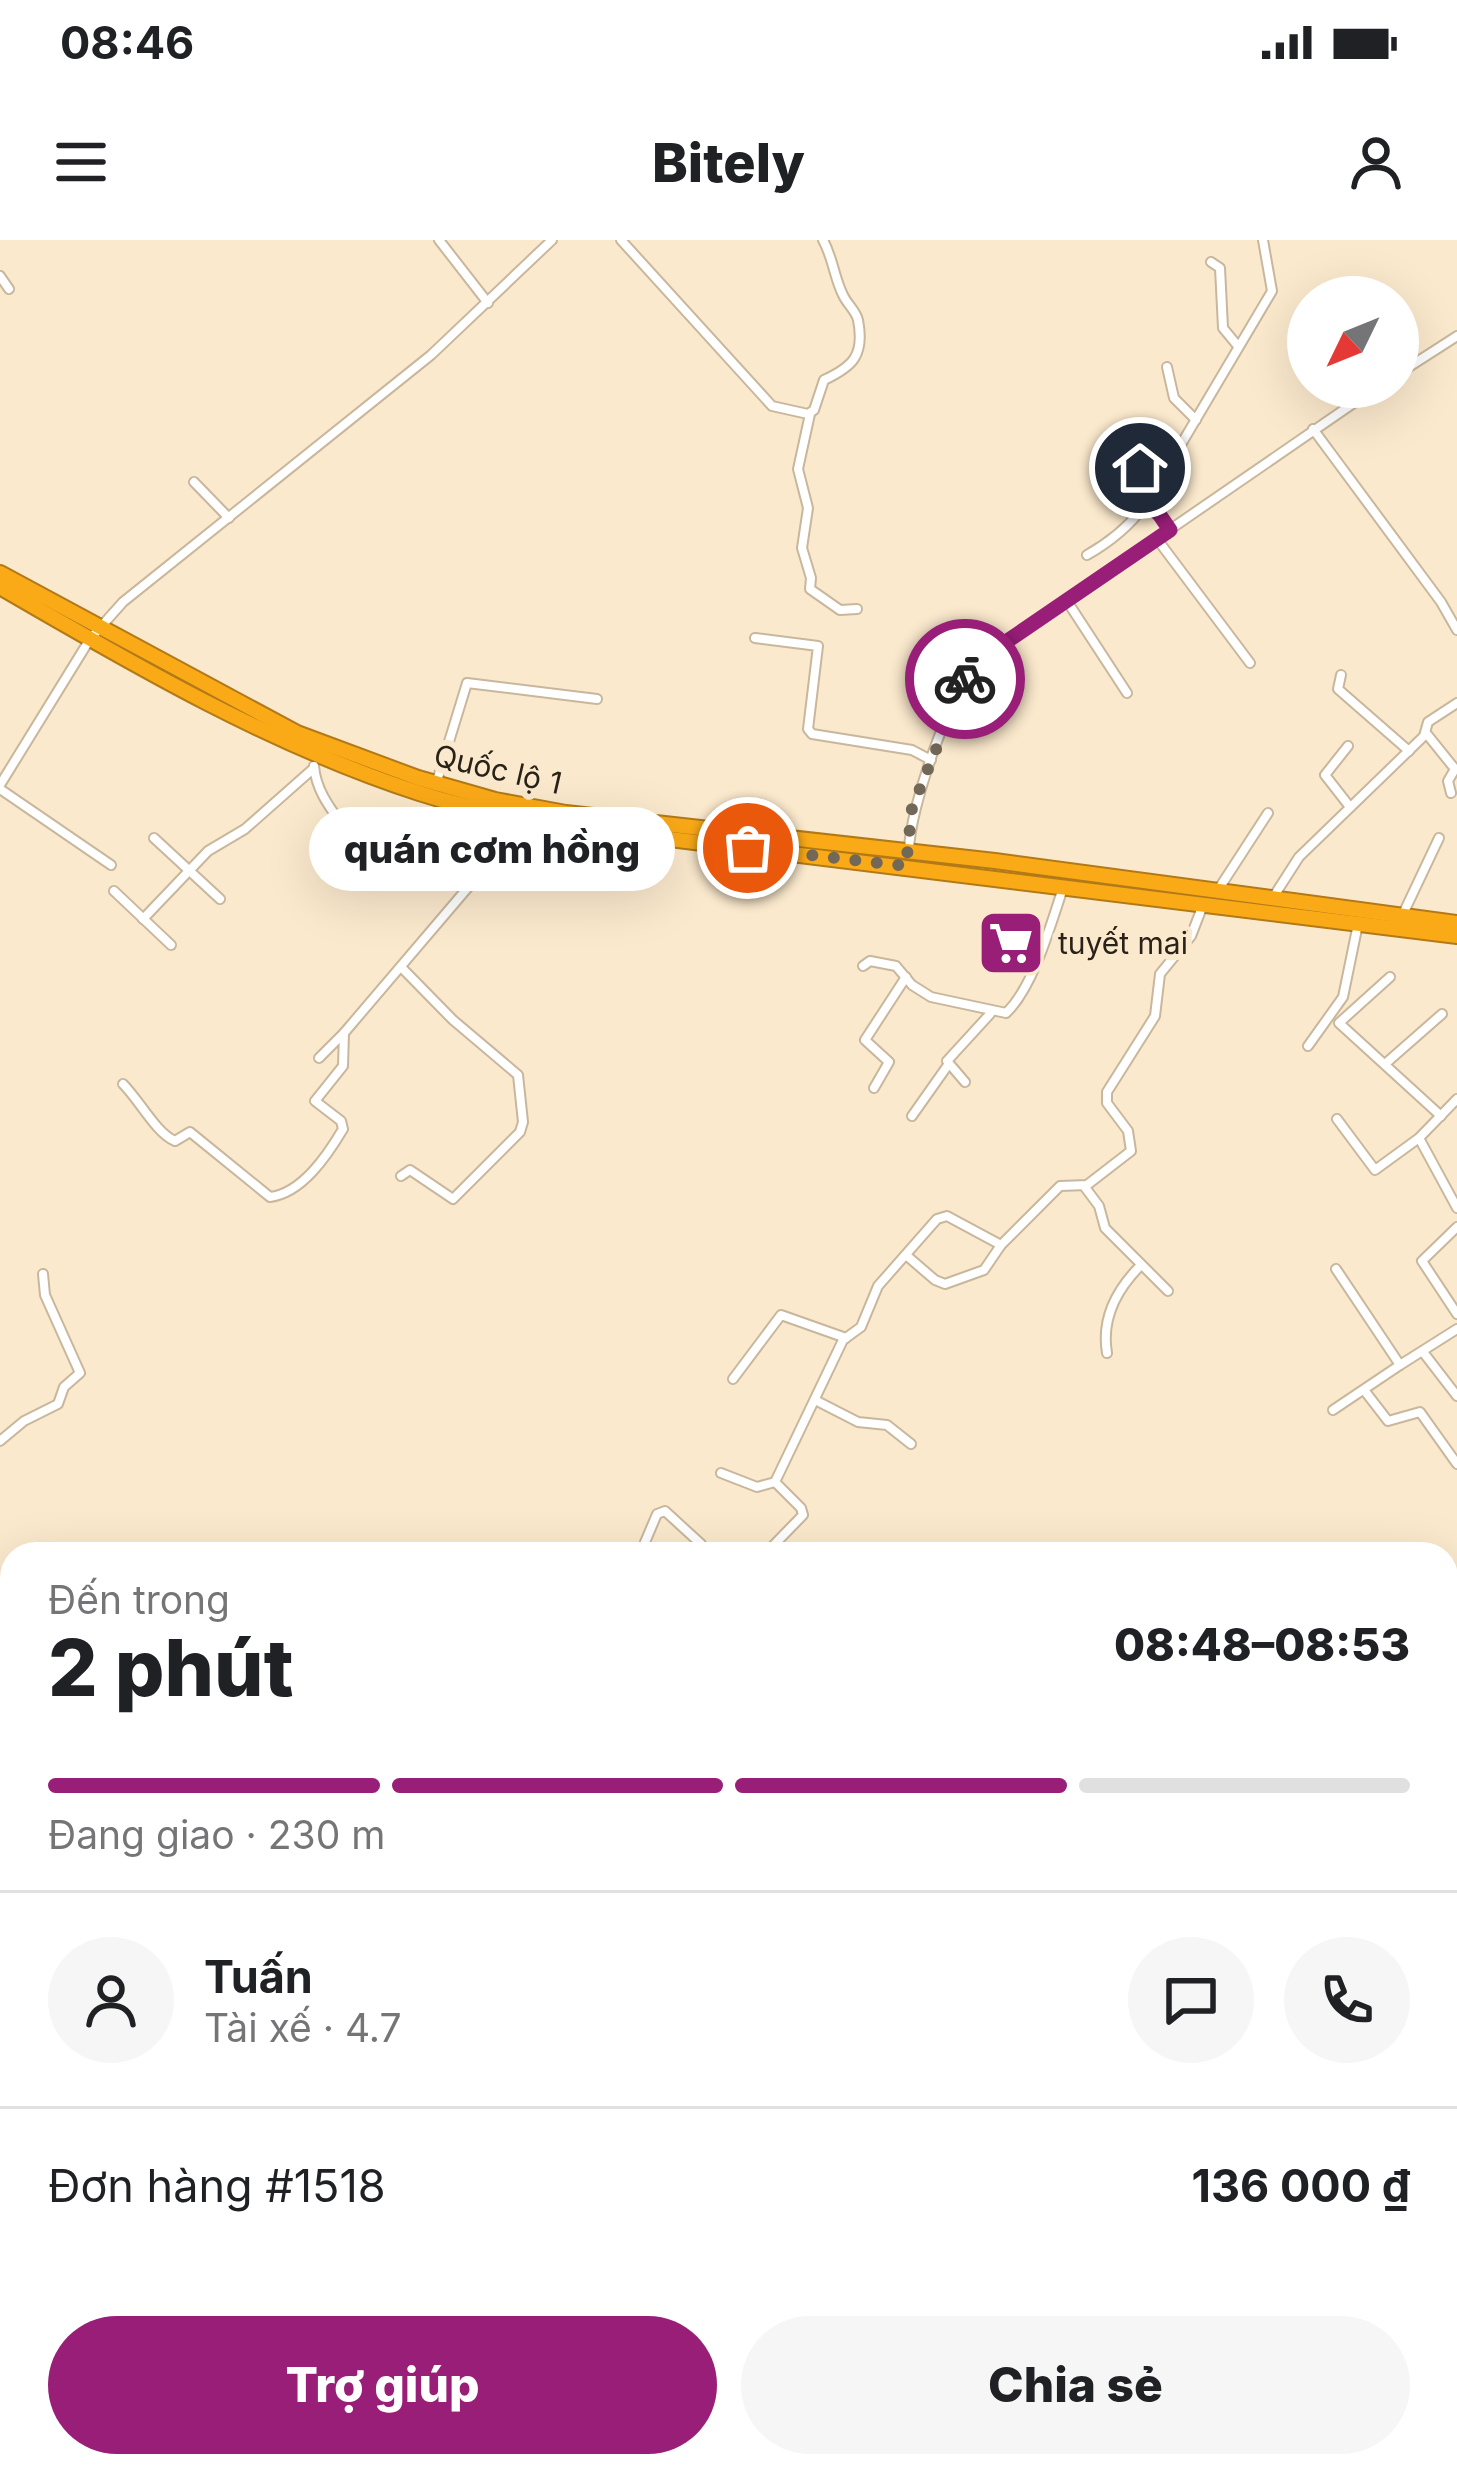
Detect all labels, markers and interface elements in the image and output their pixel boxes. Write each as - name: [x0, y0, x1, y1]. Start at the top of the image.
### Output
- text: 08:46: [60, 15, 194, 70]
- icon: menu: [48, 129, 114, 195]
- icon: person: [1343, 129, 1409, 195]
- text: Bitely: [652, 130, 805, 195]
- north arrow: [1287, 276, 1419, 408]
- map controls: [1287, 276, 1419, 408]
- pin: [1089, 417, 1191, 519]
- icon: home: [1107, 435, 1173, 501]
- courier: [905, 619, 1025, 739]
- icon: bike: [932, 646, 998, 712]
- street label: Quốc lộ 1: [431, 737, 565, 801]
- pin: [697, 797, 799, 899]
- callout: quán cơm hồng: [310, 806, 676, 890]
- icon: bag: [715, 815, 781, 881]
- text: quán cơm hồng: [344, 825, 640, 872]
- supermarket icon: tuyết mai: [976, 908, 1046, 978]
- place label: tuyết mai: [1058, 925, 1188, 961]
- text: Đến trong: [48, 1576, 230, 1623]
- text: 08:48–08:53: [1114, 1617, 1410, 1672]
- text: 2 phút: [48, 1620, 293, 1715]
- text: Đang giao · 230 m: [48, 1811, 385, 1858]
- button: person: [48, 1937, 174, 2063]
- button: chat: [1128, 1937, 1254, 2063]
- button: phone: [1284, 1937, 1410, 2063]
- text: Tuấn: [204, 1949, 313, 2004]
- text: Tài xế · 4.7: [204, 2004, 402, 2051]
- text: Đơn hàng #1518: [48, 2158, 386, 2213]
- text: 136 000 ₫: [1192, 2158, 1410, 2213]
- button: Trợ giúp: [48, 2316, 717, 2454]
- button: Chia sẻ: [741, 2316, 1410, 2454]

